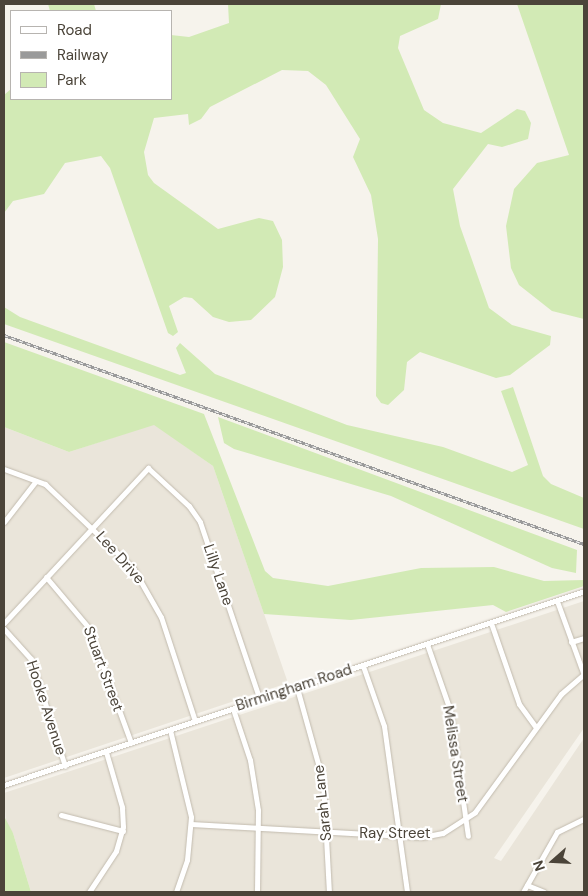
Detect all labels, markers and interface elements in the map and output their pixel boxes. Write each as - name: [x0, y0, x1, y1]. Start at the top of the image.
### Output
- legend: [10, 10, 172, 100]
- text: Road: [57, 20, 92, 40]
- text: Railway: [57, 45, 108, 65]
- text: Park: [57, 70, 87, 90]
- street label: Lee Drive: [92, 528, 148, 588]
- street label: Lilly Lane: [199, 542, 237, 608]
- street label: Stuart Street: [79, 624, 127, 714]
- street label: Hooke Avenue: [22, 658, 70, 758]
- street label: Birmingham Road: [234, 661, 354, 715]
- street label: Melissa Street: [438, 704, 472, 804]
- street label: Sarah Lane: [310, 764, 336, 842]
- street label: Ray Street: [359, 825, 431, 843]
- north arrow: [528, 836, 578, 886]
- text: N: [529, 858, 549, 874]

